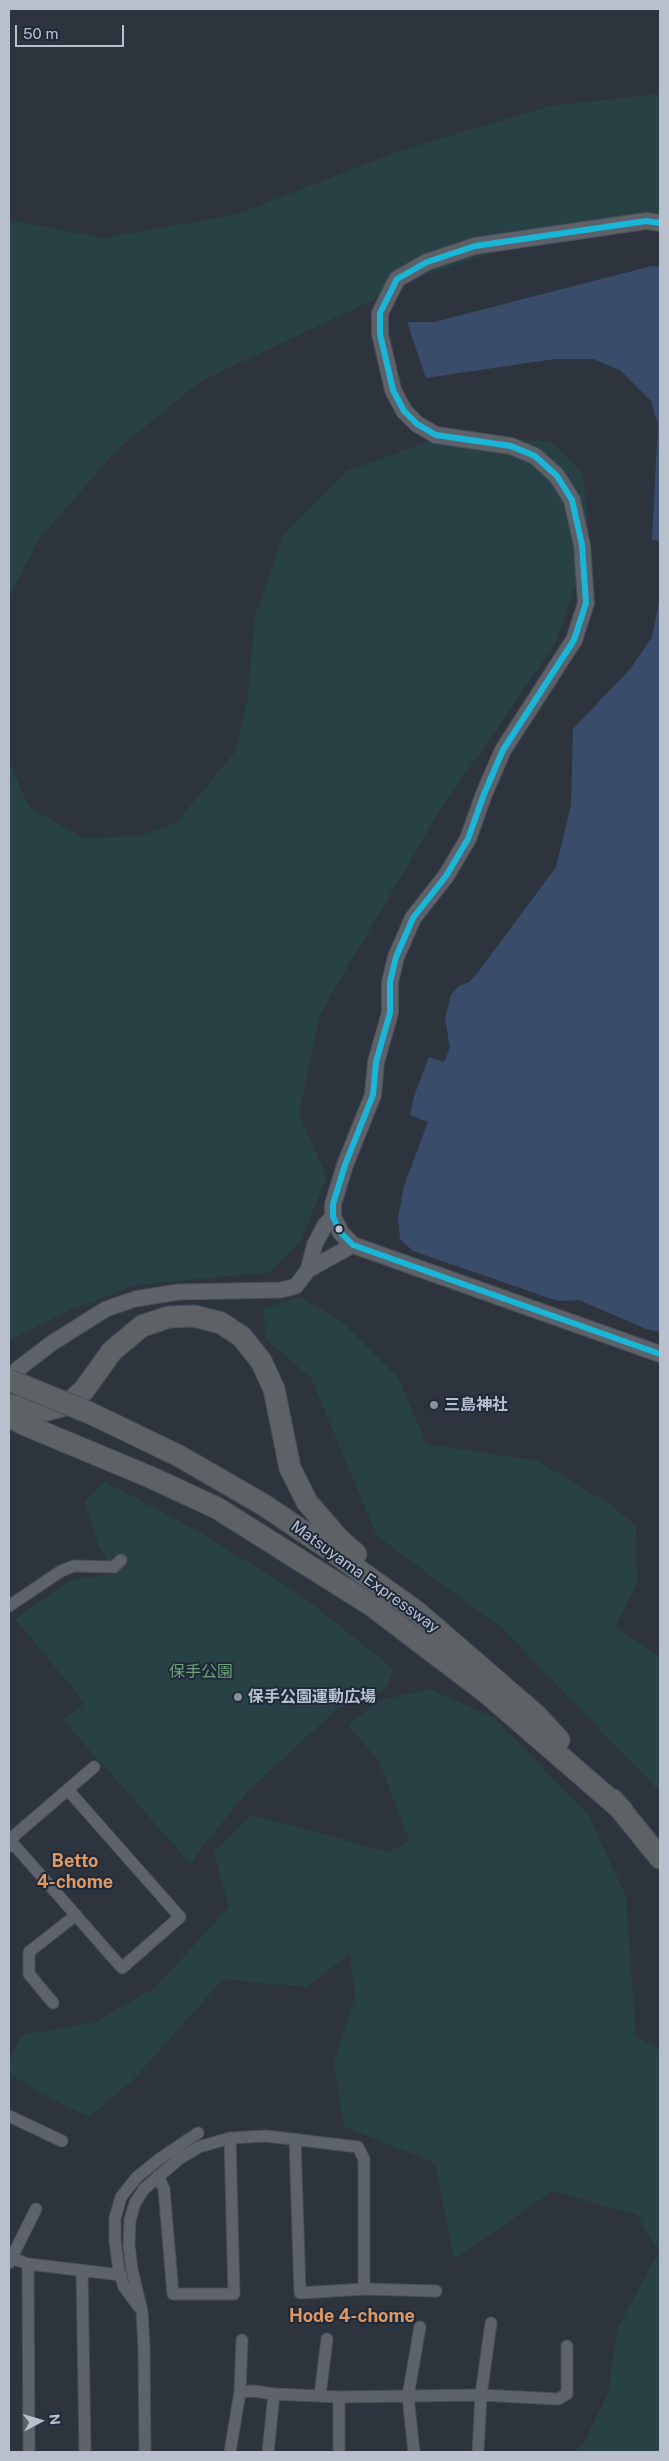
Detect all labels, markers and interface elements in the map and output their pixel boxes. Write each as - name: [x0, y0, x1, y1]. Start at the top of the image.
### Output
- scale bar: [18, 15, 126, 47]
- text: 50 m: [23, 25, 58, 42]
- unlabelled marker: [334, 1224, 344, 1234]
- place label: 三島神社: [444, 1395, 508, 1415]
- marker: 三島神社: [428, 1399, 440, 1411]
- street label: Matsuyama Expressway: [287, 1517, 443, 1637]
- park label: 保手公園: [169, 1662, 233, 1682]
- place label: 保手公園運動広場: [248, 1687, 376, 1707]
- marker: 保手公園運動広場: [232, 1691, 244, 1703]
- district label: Betto 4-chome: [37, 1850, 113, 1892]
- district label: Hode 4-chome: [289, 2305, 415, 2327]
- north arrow: [15, 2396, 65, 2446]
- text: N: [46, 2413, 63, 2426]

